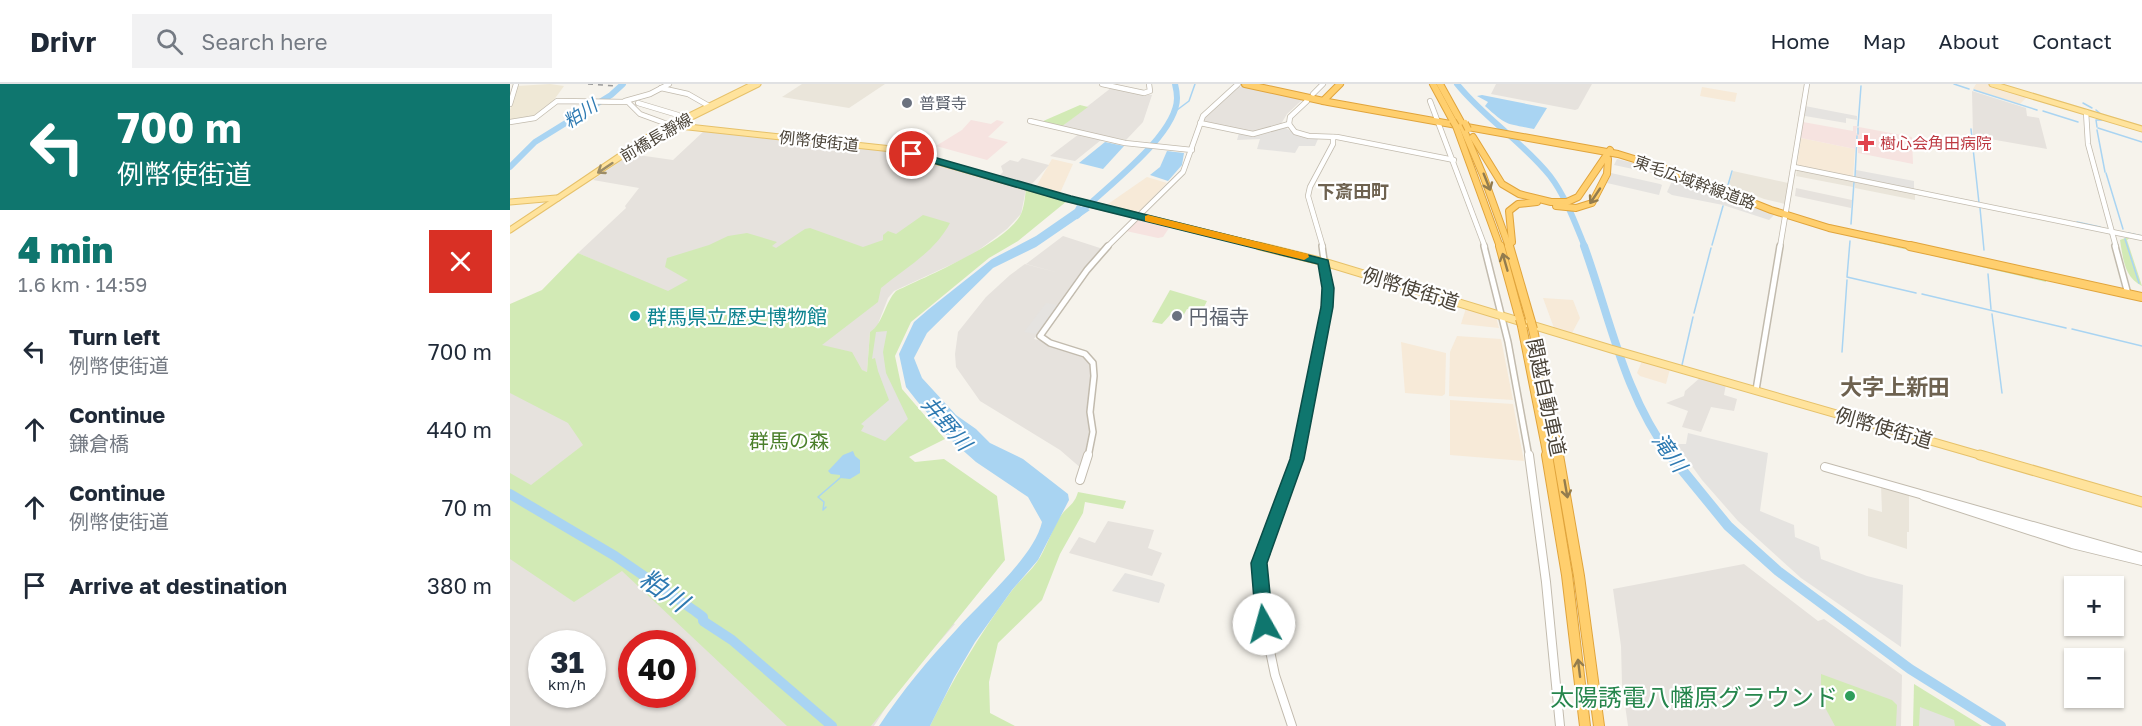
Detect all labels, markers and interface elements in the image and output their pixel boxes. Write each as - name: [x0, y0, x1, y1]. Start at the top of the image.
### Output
- search box: [132, 14, 552, 68]
- text: Drivr: [30, 25, 96, 58]
- icon: search: [153, 25, 186, 58]
- text: Search here: [201, 28, 327, 55]
- text: Home: [1770, 28, 1830, 54]
- text: Map: [1863, 28, 1906, 54]
- text: About: [1939, 28, 1999, 54]
- text: Contact: [2032, 28, 2112, 54]
- water label: 粕川: [559, 93, 603, 132]
- place label: 普賢寺: [919, 93, 967, 113]
- marker: 普賢寺: [900, 96, 914, 110]
- text: 700 m: [117, 102, 242, 152]
- icon: left: [18, 108, 96, 186]
- street label: 前橋長瀞線: [616, 108, 696, 166]
- street label: 例幣使街道: [778, 127, 860, 155]
- pin: [886, 128, 937, 179]
- place label: 樹心会角田病院: [1880, 133, 1992, 153]
- marker: 樹心会角田病院: [1857, 134, 1875, 152]
- icon: arrive: [895, 137, 928, 170]
- street label: 東毛広域幹線道路: [1631, 151, 1759, 213]
- text: 例幣使街道: [117, 158, 252, 190]
- one-way arrow: [597, 162, 614, 174]
- one-way arrow: [1482, 172, 1493, 190]
- district label: 下斎田町: [1317, 180, 1389, 202]
- one-way arrow: [1589, 187, 1602, 204]
- text: 4 min: [18, 228, 113, 271]
- button: close: [429, 230, 492, 293]
- one-way arrow: [1499, 253, 1510, 272]
- street label: 例幣使街道: [1360, 262, 1462, 314]
- text: 1.6 km · 14:59: [18, 272, 147, 296]
- place label: 群馬県立歴史博物館: [647, 304, 827, 328]
- place label: 円福寺: [1189, 304, 1249, 328]
- marker: 群馬県立歴史博物館: [628, 309, 642, 323]
- marker: 円福寺: [1170, 309, 1184, 323]
- text: Turn left: [69, 323, 160, 350]
- icon: left: [18, 335, 51, 368]
- street label: 関越自動車道: [1523, 336, 1571, 458]
- text: 700 m: [428, 338, 492, 365]
- text: 例幣使街道: [69, 353, 169, 377]
- district label: 大字上新田: [1840, 373, 1950, 400]
- water label: 井野川: [917, 391, 979, 457]
- text: Continue: [69, 401, 165, 428]
- street label: 例幣使街道: [1833, 402, 1935, 452]
- icon: ahead: [18, 413, 51, 446]
- text: 440 m: [427, 416, 492, 443]
- water label: 滝川: [1647, 427, 1694, 478]
- park label: 群馬の森: [749, 428, 829, 452]
- text: 鎌倉橋: [69, 431, 129, 455]
- text: Continue: [69, 479, 165, 506]
- one-way arrow: [1561, 479, 1572, 498]
- icon: ahead: [18, 491, 51, 524]
- text: 70 m: [442, 494, 492, 521]
- text: 例幣使街道: [69, 509, 169, 533]
- water label: 粕川: [634, 562, 697, 619]
- icon: arrive: [18, 569, 51, 602]
- text: Arrive at destination: [69, 572, 287, 599]
- text: 380 m: [427, 572, 492, 599]
- map controls: [2064, 576, 2124, 708]
- button: +: [2064, 576, 2124, 636]
- position arrow: [1232, 592, 1296, 656]
- speed limit sign: 40: [618, 630, 696, 708]
- text: 31: [550, 644, 584, 680]
- button: −: [2064, 648, 2124, 708]
- one-way arrow: [1573, 658, 1584, 678]
- text: km/h: [548, 675, 586, 693]
- place label: 太陽誘電八幡原グラウンド: [1550, 682, 1838, 711]
- marker: 太陽誘電八幡原グラウンド: [1843, 689, 1857, 703]

